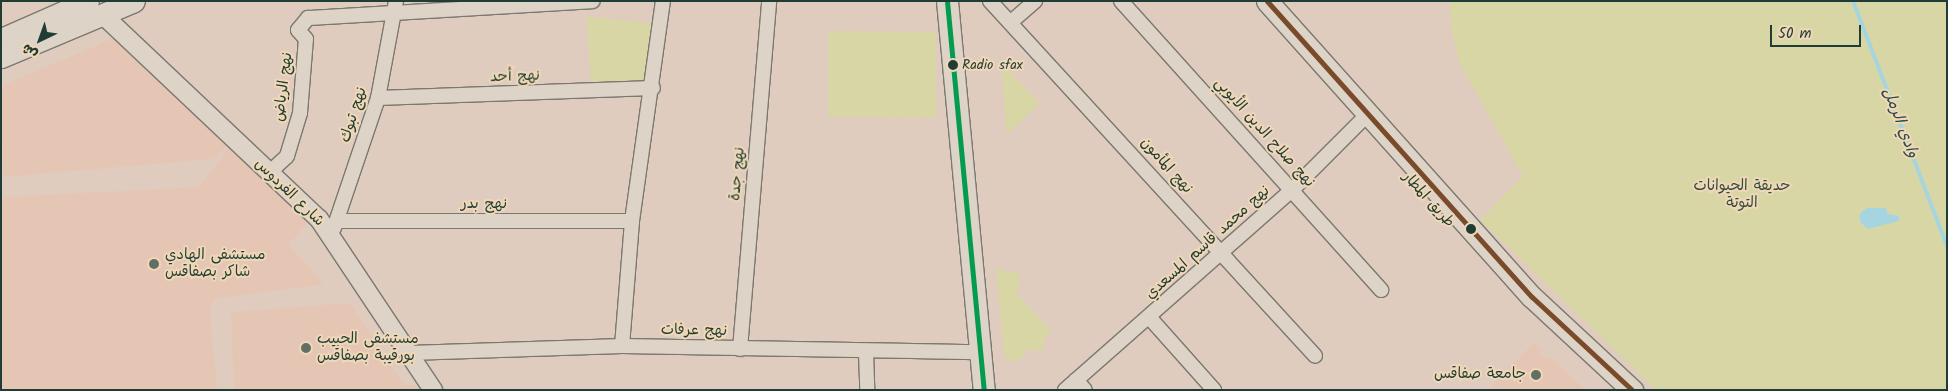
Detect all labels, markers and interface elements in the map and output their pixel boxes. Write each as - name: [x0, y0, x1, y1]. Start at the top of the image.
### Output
- north arrow: [15, 15, 65, 65]
- scale bar: [1773, 15, 1864, 47]
- text: 50 m: [1778, 22, 1812, 46]
- text: ش: [17, 38, 43, 64]
- street label: نهج الرياض: [271, 51, 297, 123]
- place label: Radio sfax: [962, 57, 1023, 73]
- marker: Radio sfax: [948, 60, 958, 70]
- street label: نهج أحد: [490, 67, 540, 87]
- street label: نهج صلاح الدين الأيوبي: [1210, 75, 1318, 191]
- street label: نهج تبوك: [337, 85, 371, 145]
- water label: وادي الرمل: [1878, 85, 1922, 161]
- street label: نهج المأمون: [1136, 134, 1196, 198]
- street label: نهج جدة: [727, 146, 749, 202]
- street label: شارع الفردوس: [250, 155, 328, 231]
- street label: طريق المطار: [1398, 168, 1458, 232]
- park label: حديقة الحيوانات التوتة: [1693, 177, 1791, 212]
- street label: نهج محمد قاسم المسعدي: [1142, 182, 1274, 304]
- street label: نهج بدر: [461, 196, 507, 214]
- unlabelled marker: [1466, 224, 1476, 234]
- place label: مستشفى الهادي شاكر بصفاقس: [165, 246, 266, 281]
- marker: مستشفى الهادي شاكر بصفاقس: [147, 257, 161, 271]
- street label: نهج عرفات: [661, 321, 727, 341]
- place label: مستشفى الحبيب بورقيبة بصفاقس: [317, 330, 419, 365]
- marker: مستشفى الحبيب بورقيبة بصفاقس: [299, 341, 313, 355]
- place label: جامعة صفاقس: [1434, 366, 1526, 384]
- marker: جامعة صفاقس: [1530, 369, 1542, 381]

